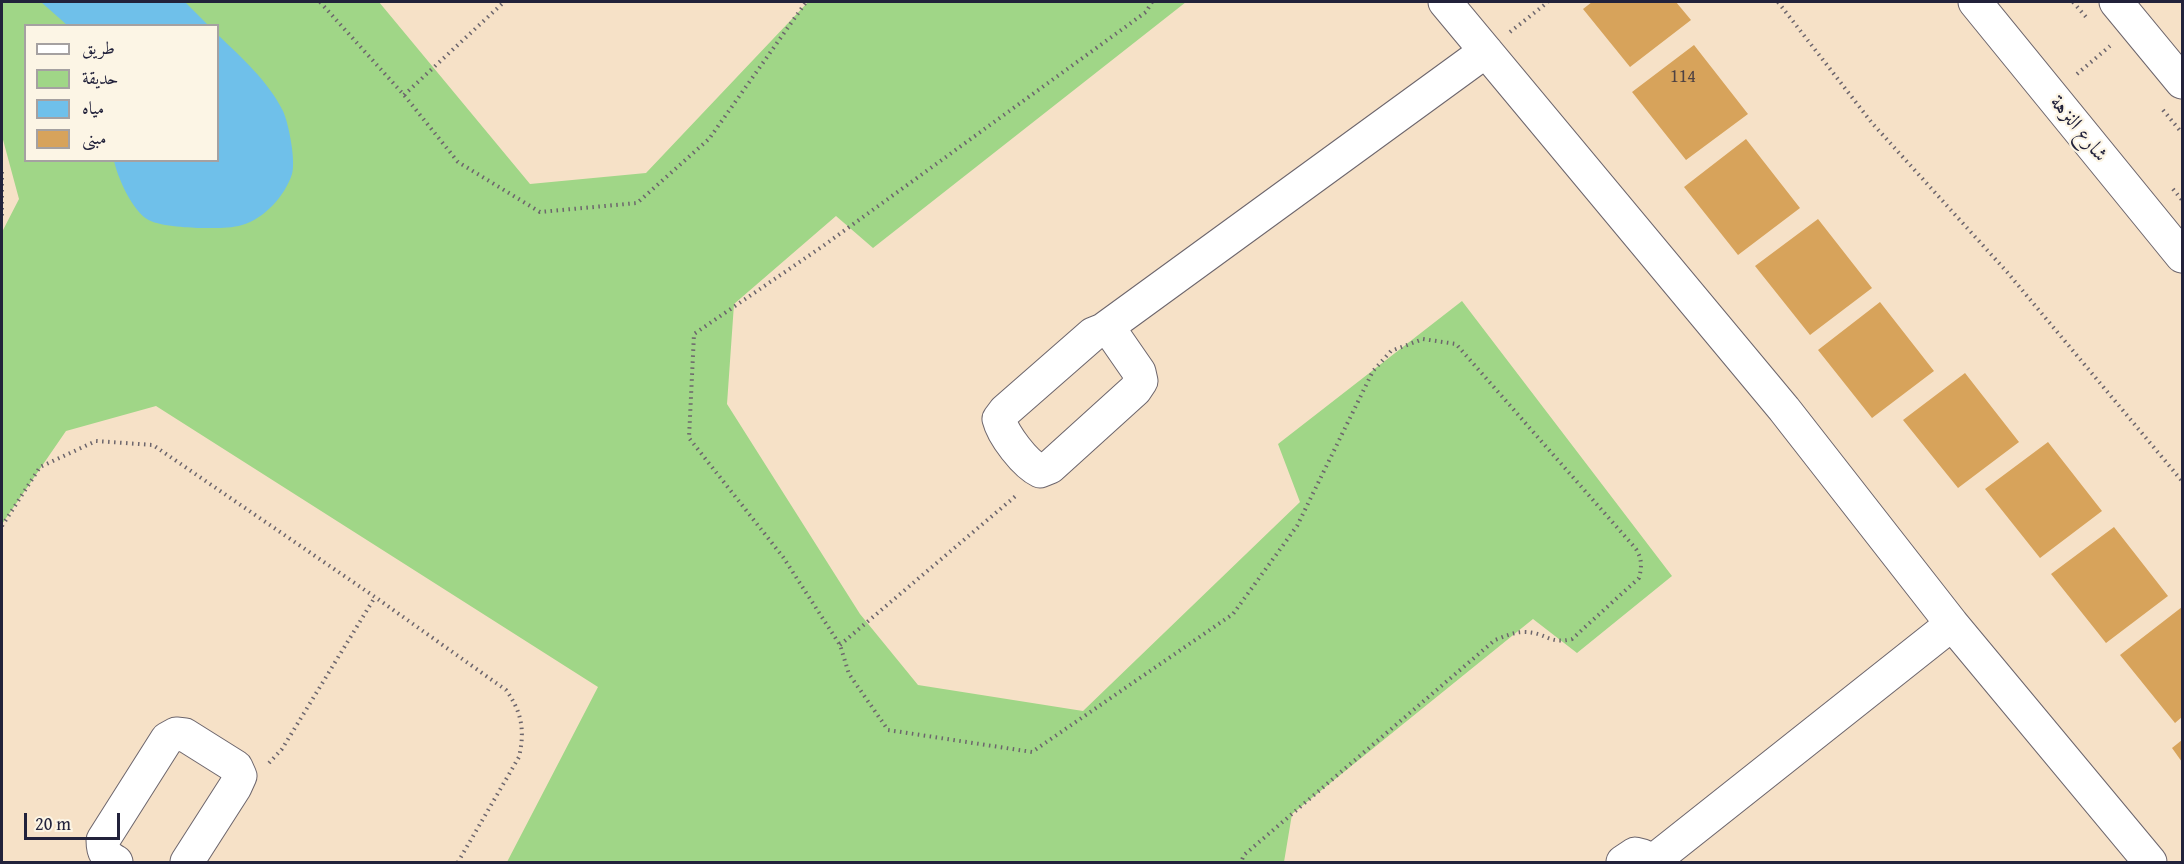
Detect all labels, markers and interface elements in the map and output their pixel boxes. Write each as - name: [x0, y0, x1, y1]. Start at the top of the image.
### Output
- legend: [24, 24, 219, 162]
- text: طريق: [82, 34, 115, 61]
- text: حديقة: [82, 64, 118, 91]
- house number: 114: [1670, 66, 1696, 88]
- street label: شارع النزهة: [2044, 91, 2112, 167]
- text: مياه: [82, 94, 104, 121]
- text: مبنى: [82, 124, 107, 151]
- scale bar: [27, 801, 123, 839]
- text: 20 m: [35, 810, 71, 837]

